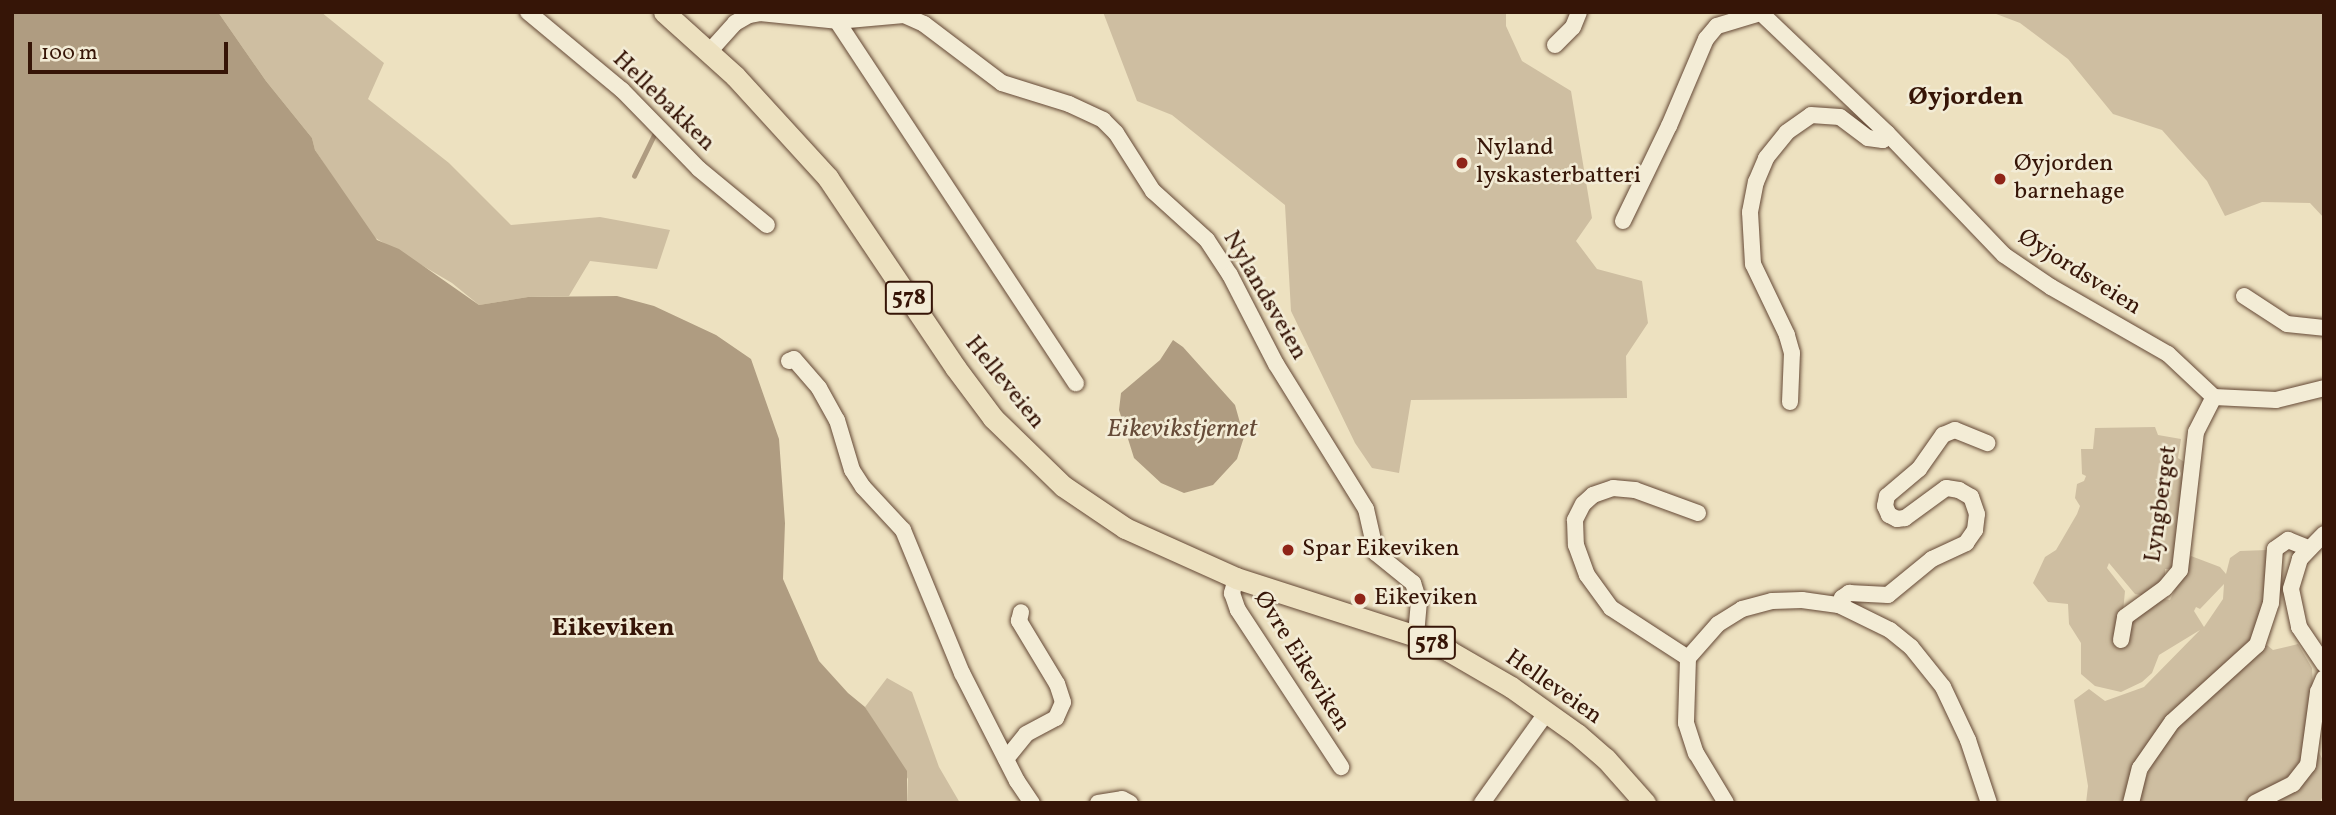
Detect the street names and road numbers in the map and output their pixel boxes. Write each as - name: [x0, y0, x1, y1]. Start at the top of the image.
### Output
- street label: Hellebakken: [606, 46, 720, 158]
- street label: Øyjordsveien: [2012, 224, 2146, 322]
- street label: Nylandsveien: [1215, 226, 1313, 366]
- road number: 578: [884, 278, 934, 318]
- street label: Helleveien: [958, 331, 1050, 435]
- street label: Lyngberget: [2140, 444, 2184, 564]
- street label: Øvre Eikeviken: [1246, 586, 1356, 738]
- road number: 578: [1408, 624, 1456, 663]
- street label: Helleveien: [1499, 644, 1607, 732]

